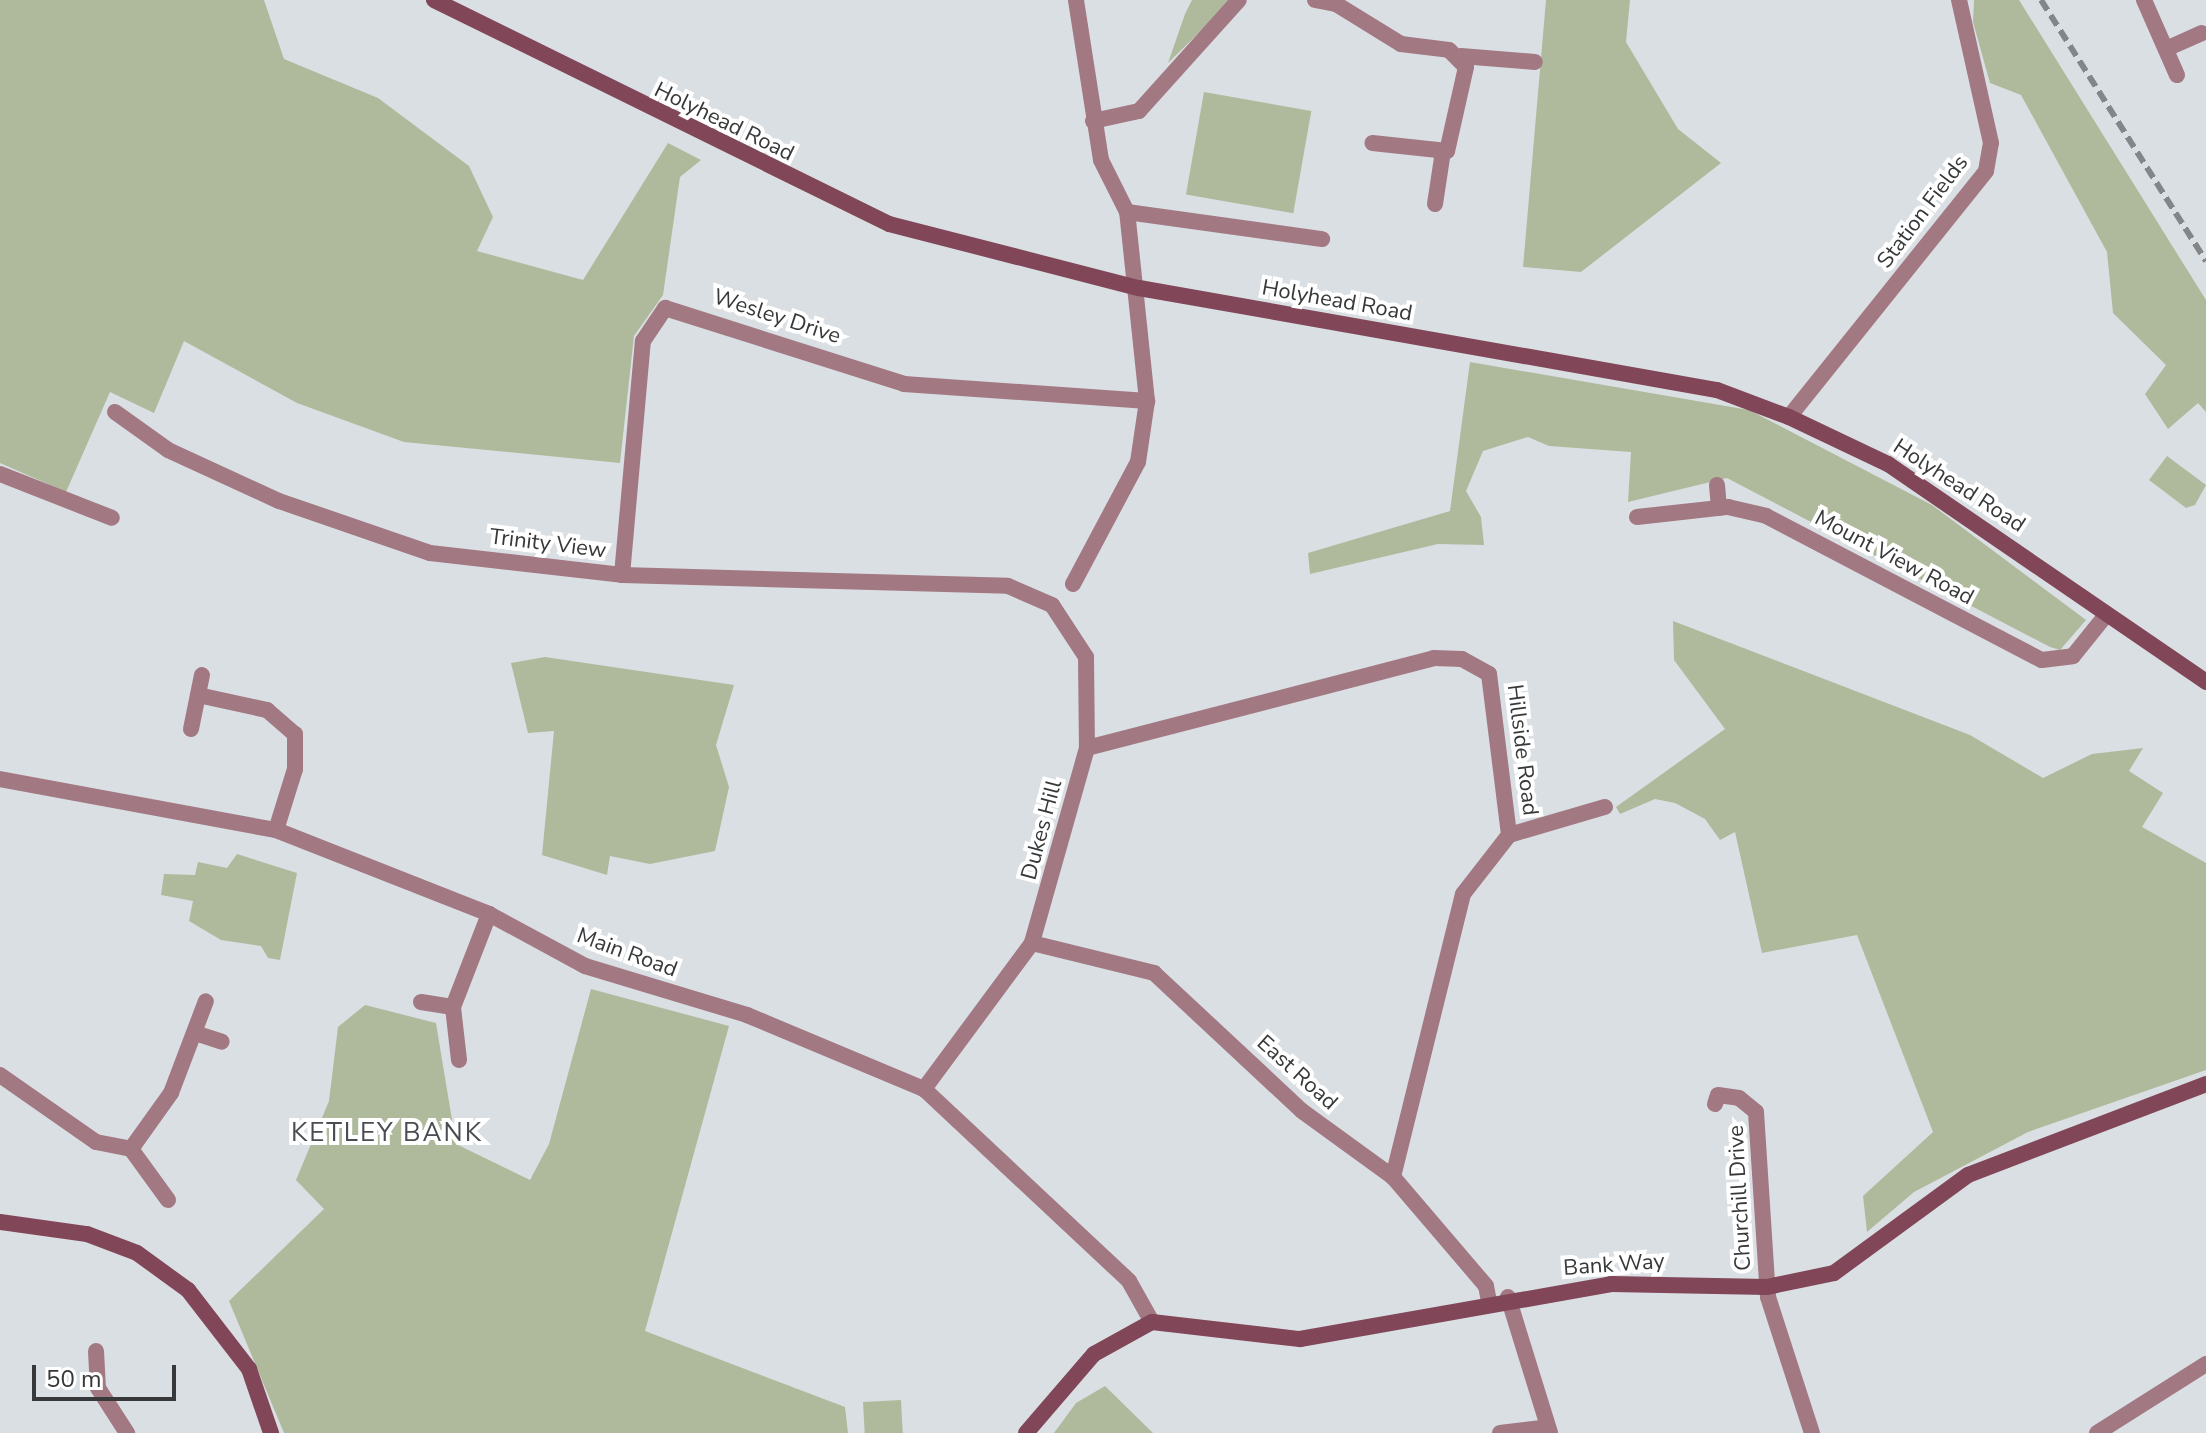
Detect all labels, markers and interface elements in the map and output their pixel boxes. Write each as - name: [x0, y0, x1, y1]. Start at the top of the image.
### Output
- street label: Holyhead Road: [650, 77, 798, 167]
- street label: Station Fields: [1872, 150, 1974, 274]
- street label: Holyhead Road: [1260, 275, 1414, 327]
- street label: Wesley Drive: [710, 284, 844, 350]
- street label: Holyhead Road: [1888, 434, 2030, 538]
- street label: Mount View Road: [1810, 505, 1978, 611]
- street label: Trinity View: [488, 524, 608, 564]
- street label: Hillside Road: [1501, 683, 1543, 817]
- street label: Dukes Hill: [1016, 777, 1068, 883]
- street label: Main Road: [573, 923, 681, 983]
- street label: East Road: [1251, 1030, 1343, 1116]
- district label: KETLEY BANK: [291, 1117, 483, 1149]
- street label: Churchill Drive: [1723, 1124, 1757, 1272]
- street label: Bank Way: [1562, 1248, 1666, 1282]
- scale bar: [36, 1349, 180, 1399]
- text: 50 m: [46, 1363, 102, 1395]

